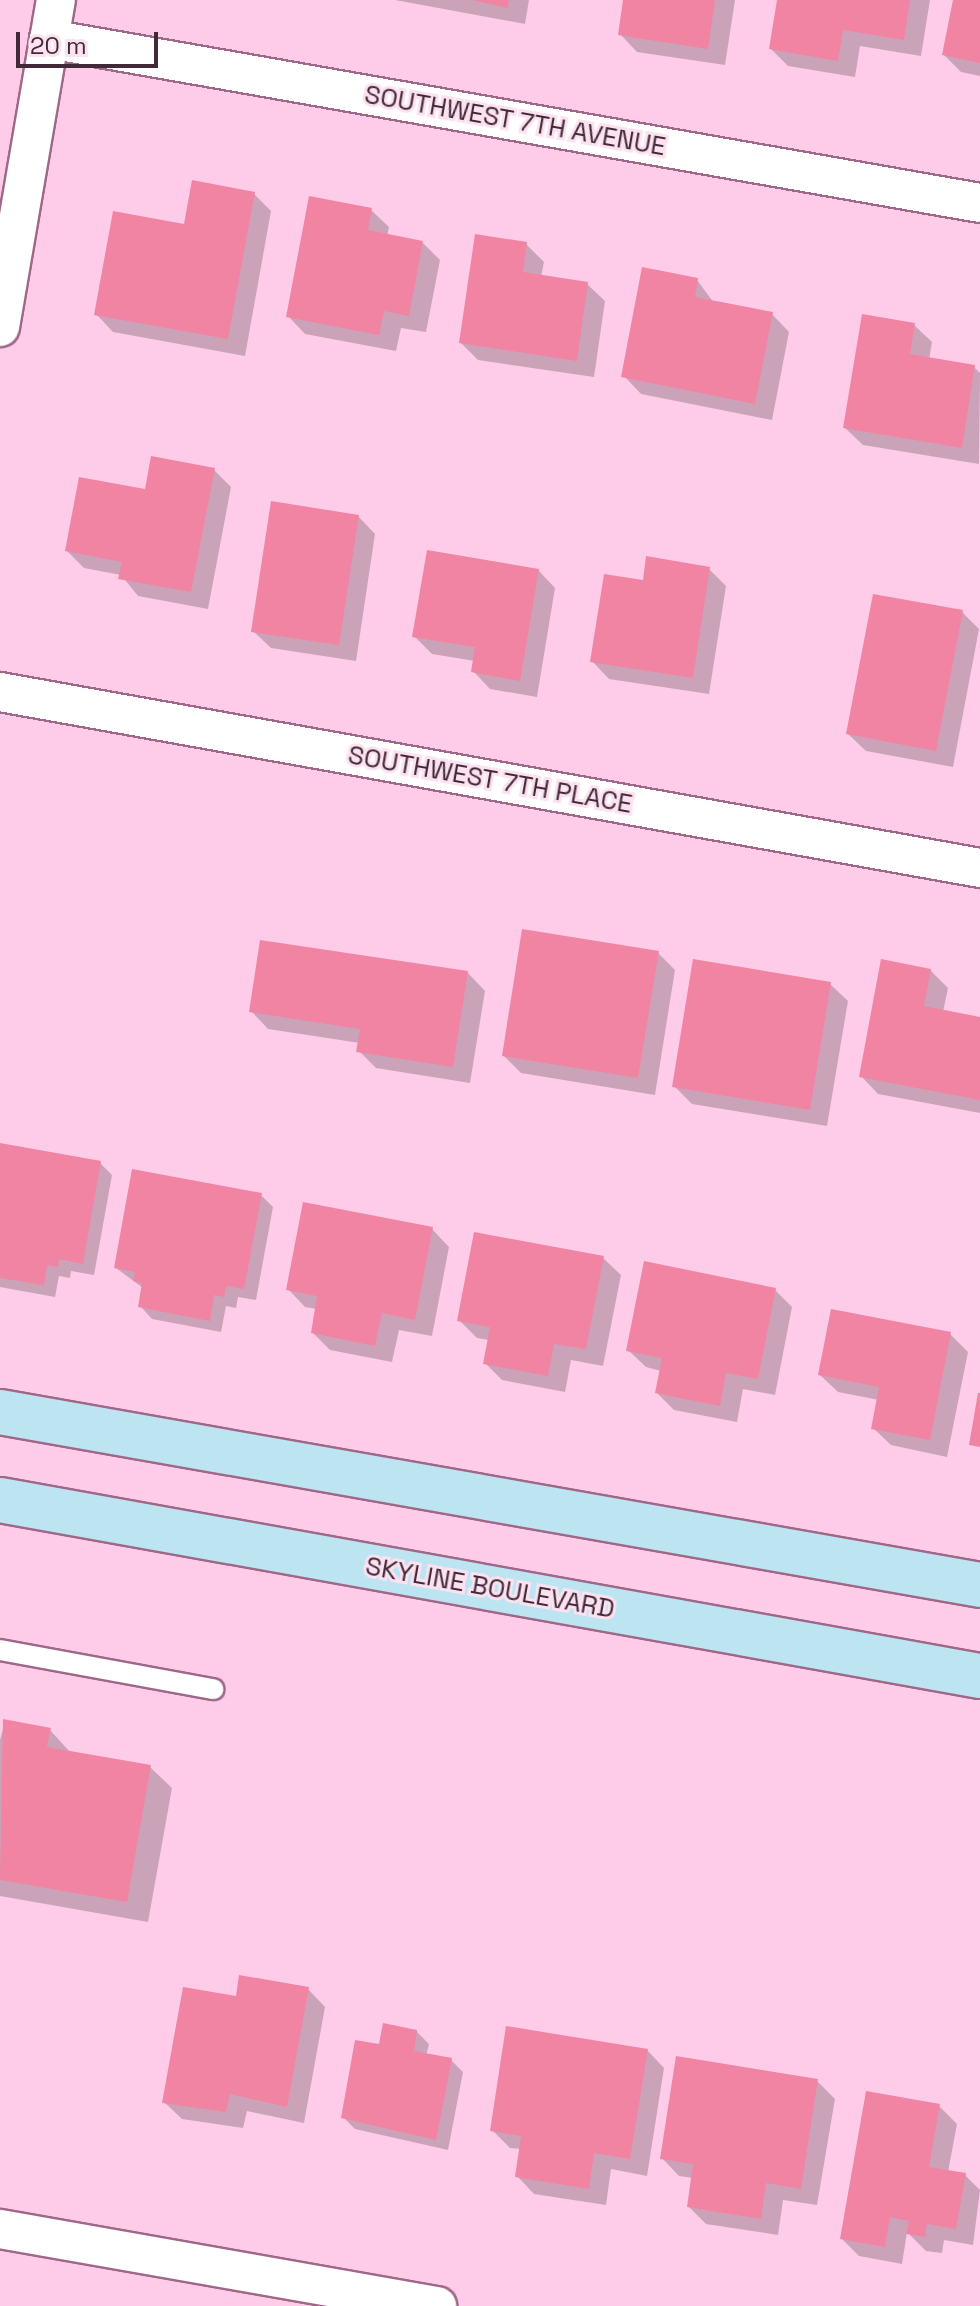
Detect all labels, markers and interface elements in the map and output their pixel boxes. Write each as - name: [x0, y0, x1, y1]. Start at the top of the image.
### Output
- scale bar: [20, 16, 162, 66]
- text: 20 m: [30, 30, 87, 61]
- street label: SOUTHWEST 7TH AVENUE: [362, 79, 668, 163]
- street label: SOUTHWEST 7TH PLACE: [345, 740, 635, 820]
- street label: SKYLINE BOULEVARD: [363, 1551, 617, 1625]

